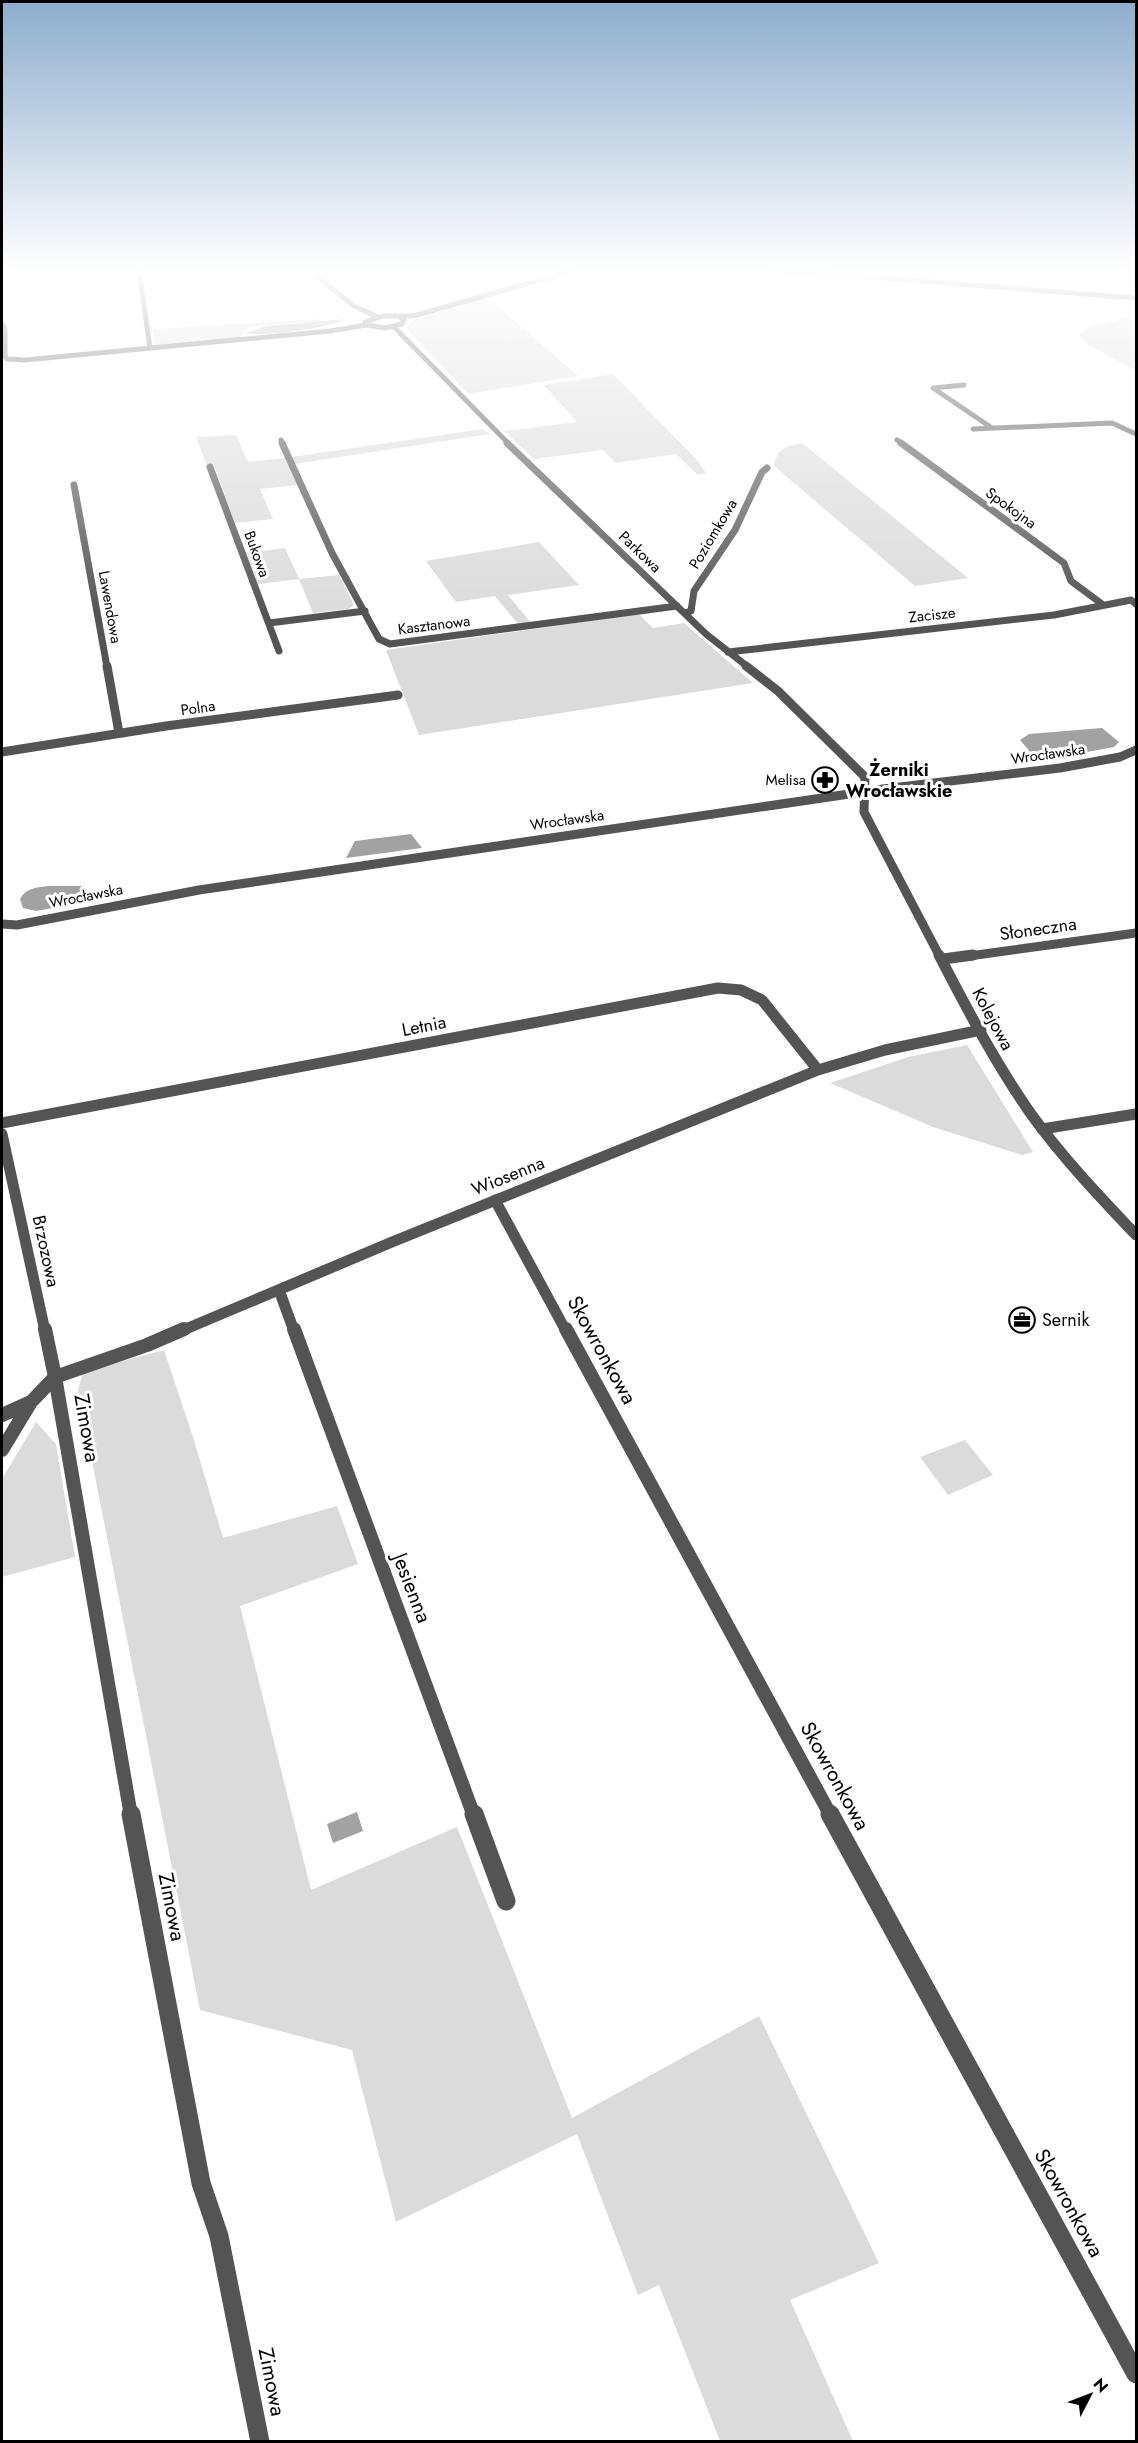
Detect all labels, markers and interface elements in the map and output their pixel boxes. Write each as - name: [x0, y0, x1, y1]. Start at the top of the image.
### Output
- street label: Spokojna: [981, 482, 1041, 534]
- street label: Poziomkowa: [683, 495, 743, 573]
- street label: Parkowa: [614, 526, 666, 578]
- street label: Bukowa: [238, 528, 276, 580]
- street label: Lawendowa: [93, 569, 127, 645]
- street label: Zacisze: [908, 602, 957, 628]
- street label: Kasztanowa: [397, 610, 471, 640]
- street label: Polna: [179, 695, 217, 721]
- street label: Wrocławska: [1009, 738, 1087, 770]
- district label: Żerniki Wrocławskie: [846, 757, 952, 804]
- pharmacy icon: Melisa: [810, 765, 840, 795]
- place label: Melisa: [766, 769, 806, 791]
- street label: Wrocławska: [528, 804, 606, 836]
- street label: Wrocławska: [47, 878, 125, 914]
- street label: Słoneczna: [998, 911, 1078, 947]
- street label: Kolejowa: [966, 983, 1020, 1055]
- street label: Letnia: [400, 1009, 448, 1043]
- street label: Wiosenna: [468, 1150, 548, 1202]
- street label: Brzozowa: [26, 1213, 66, 1289]
- street label: Skowronkowa: [560, 1290, 644, 1410]
- office icon: Sernik: [1007, 1305, 1037, 1335]
- place label: Sernik: [1042, 1307, 1089, 1333]
- street label: Zimowa: [66, 1392, 108, 1464]
- street label: Jesienna: [384, 1546, 439, 1627]
- street label: Skowronkowa: [793, 1716, 877, 1836]
- street label: Zimowa: [151, 1870, 193, 1944]
- street label: Skowronkowa: [1027, 2143, 1111, 2263]
- street label: Zimowa: [251, 2345, 293, 2419]
- north arrow: [1060, 2365, 1120, 2425]
- text: N: [1088, 2373, 1114, 2398]

